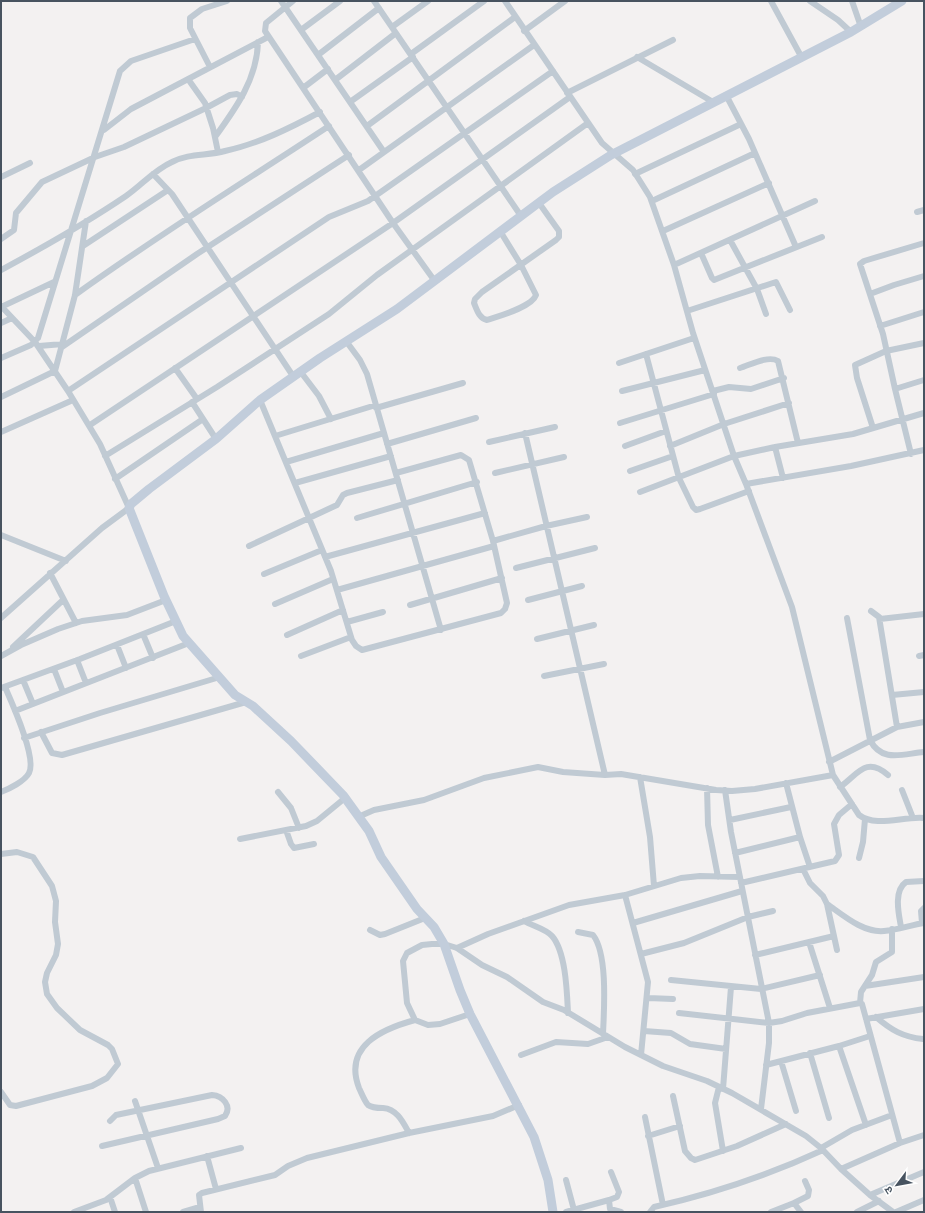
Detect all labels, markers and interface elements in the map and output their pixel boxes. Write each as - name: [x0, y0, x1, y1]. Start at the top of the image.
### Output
- north arrow: [877, 1165, 917, 1205]
- text: उ: [881, 1183, 896, 1196]

